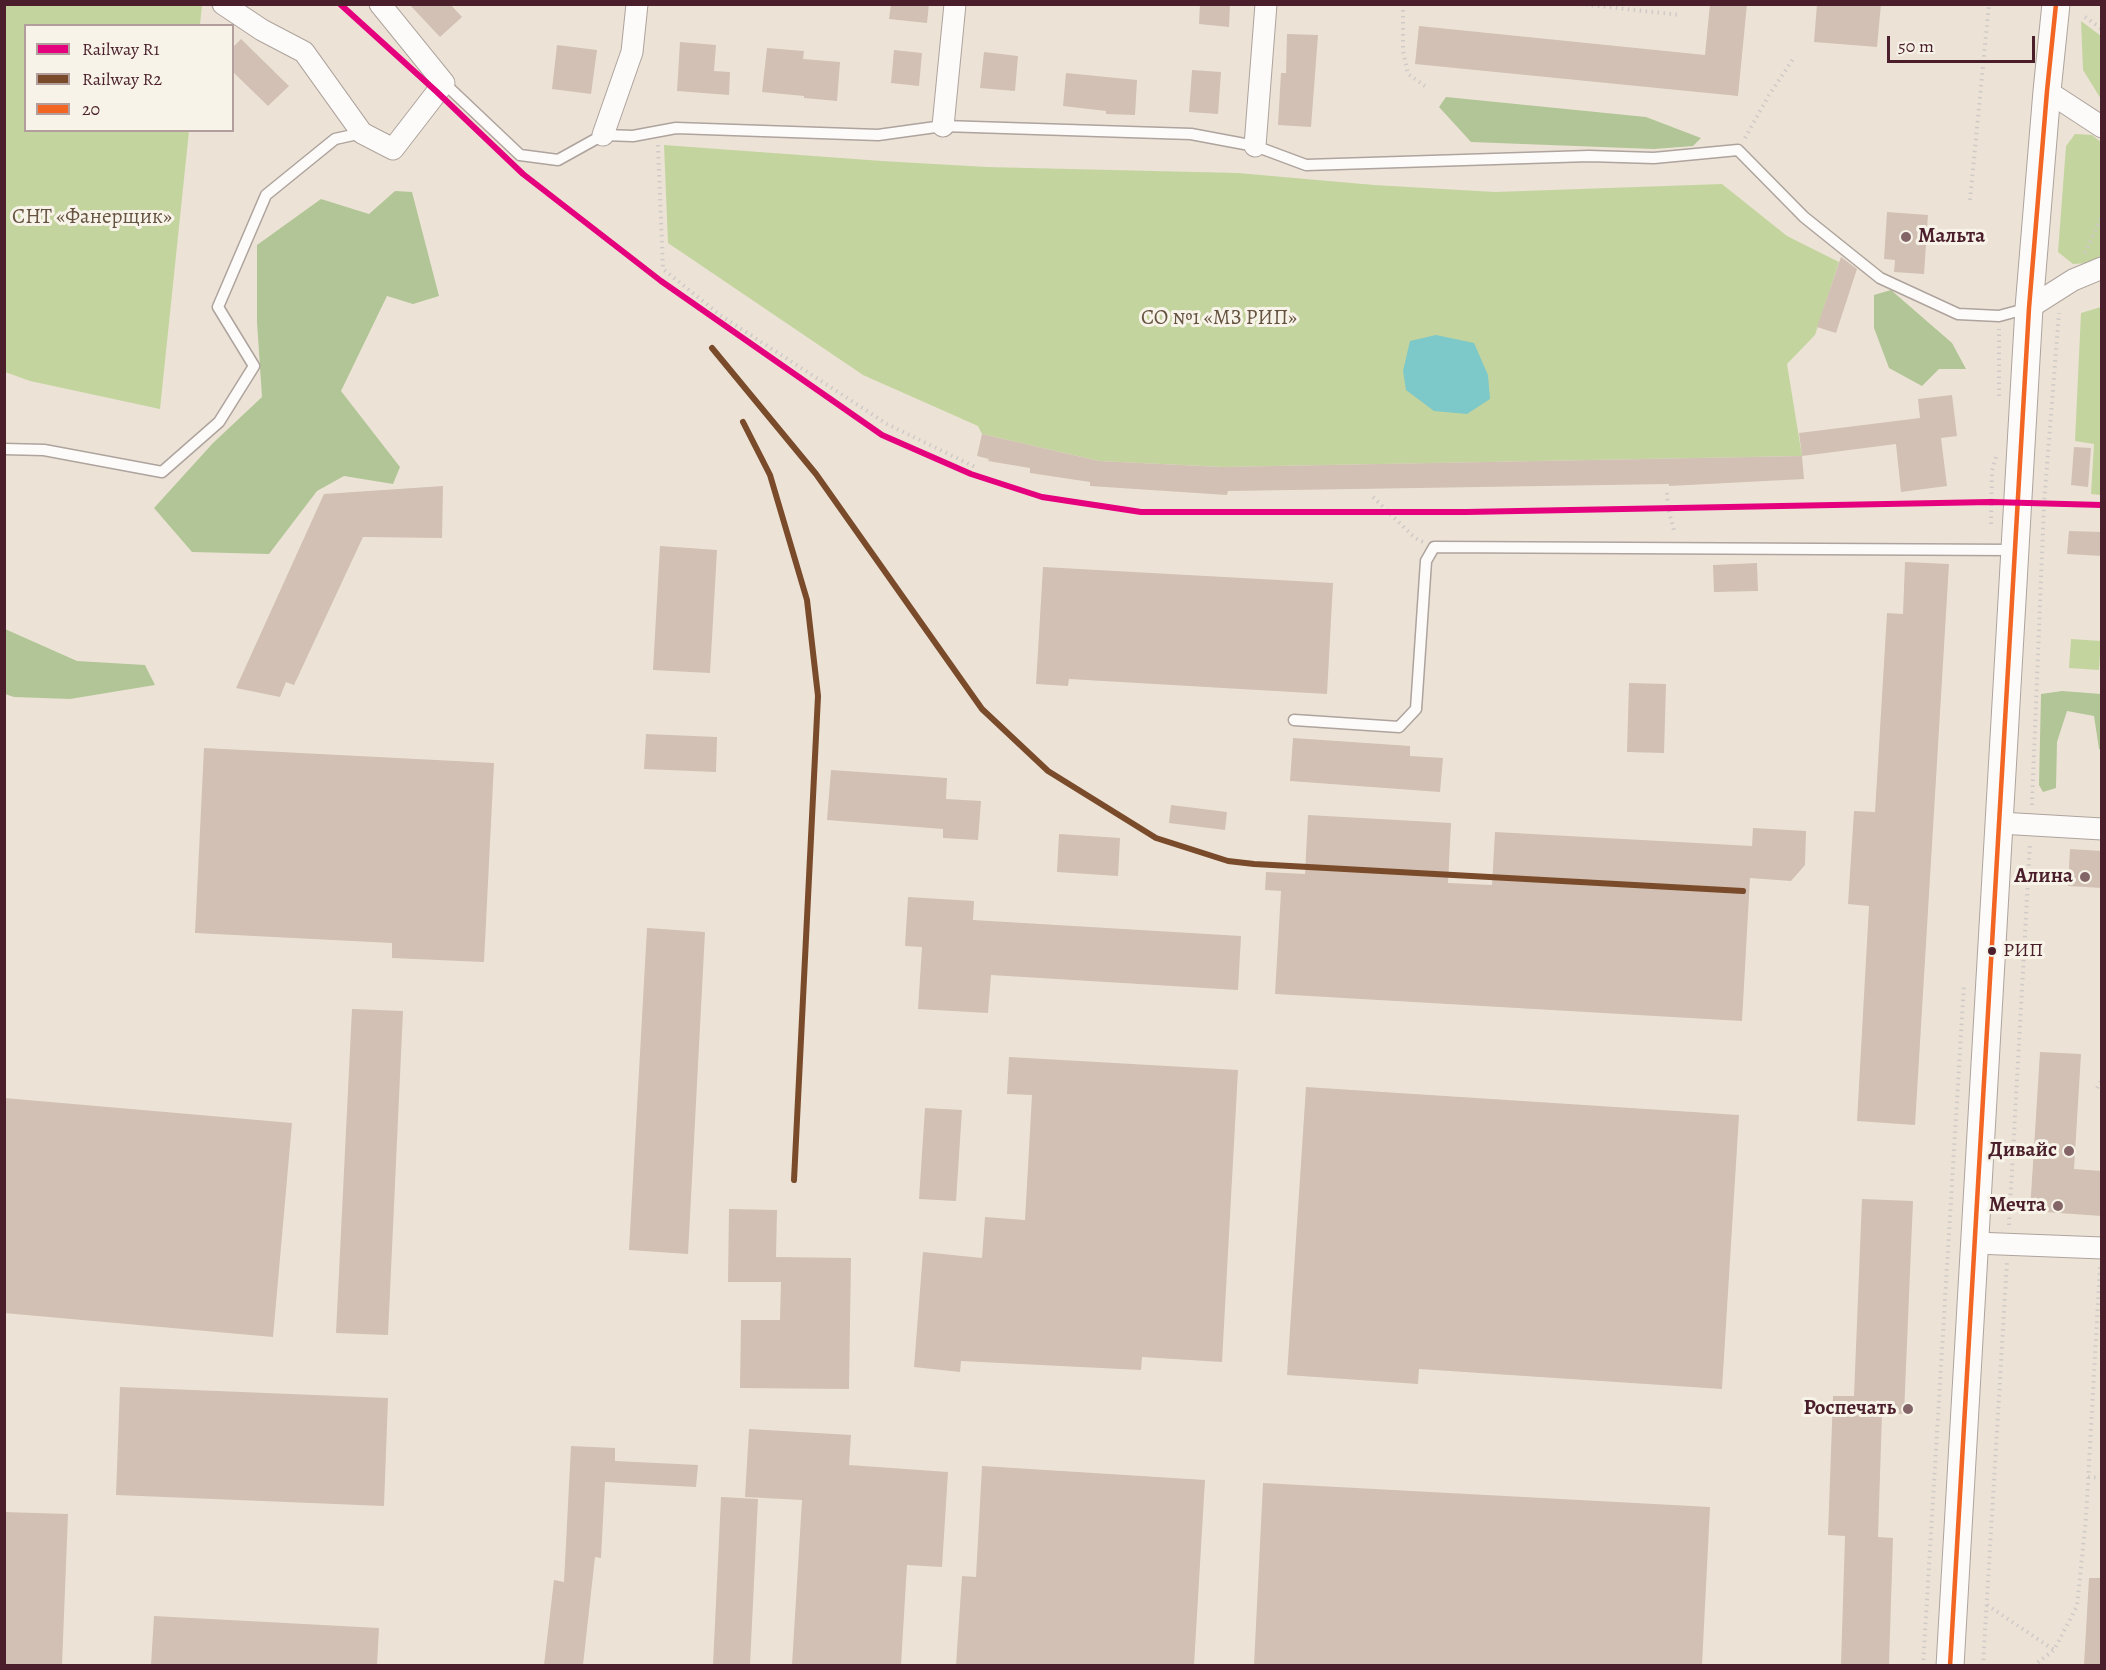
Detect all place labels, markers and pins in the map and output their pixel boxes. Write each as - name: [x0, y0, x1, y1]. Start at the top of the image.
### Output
- place label: Мальта: [1918, 224, 1985, 250]
- marker: Мальта: [1899, 230, 1913, 244]
- place label: Алина: [2014, 864, 2073, 890]
- marker: Алина: [2078, 870, 2092, 884]
- place label: РИП: [2003, 939, 2043, 963]
- marker: РИП: [1986, 945, 1998, 957]
- place label: Дивайс: [1988, 1138, 2057, 1164]
- marker: Дивайс: [2062, 1144, 2076, 1158]
- place label: Мечта: [1989, 1193, 2046, 1219]
- marker: Мечта: [2051, 1199, 2065, 1213]
- place label: Роспечать: [1803, 1396, 1896, 1422]
- marker: Роспечать: [1901, 1402, 1915, 1416]

